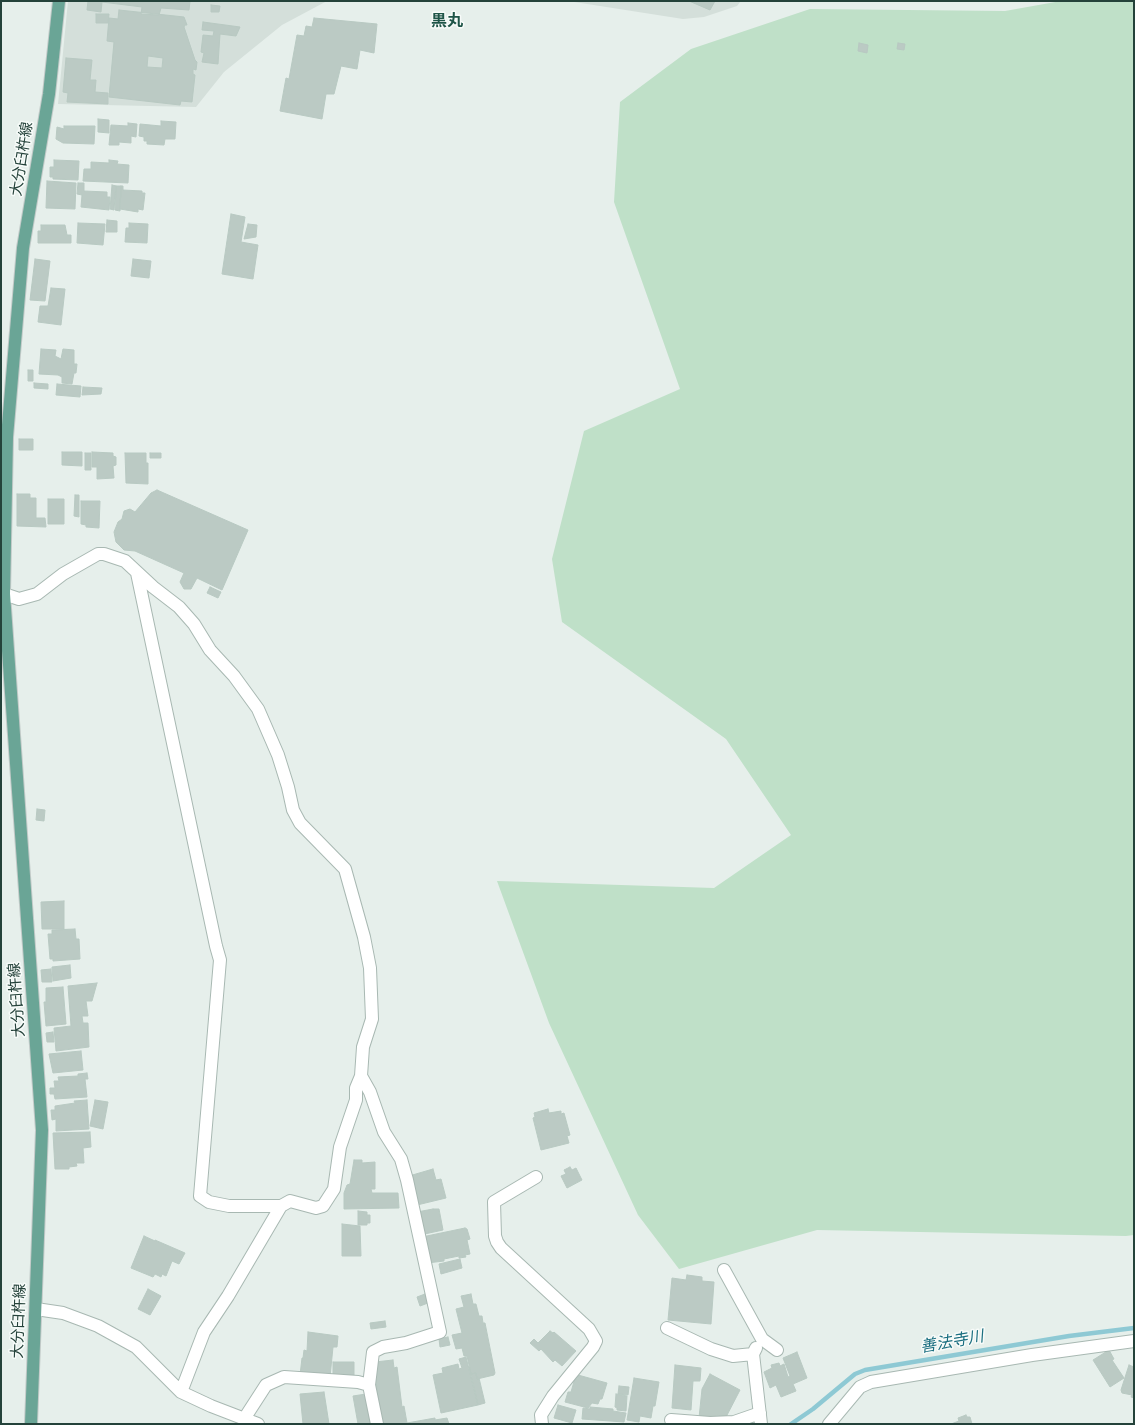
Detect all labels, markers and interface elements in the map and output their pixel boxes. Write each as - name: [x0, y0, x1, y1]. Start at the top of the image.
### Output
- district label: 黒丸: [431, 11, 463, 31]
- street label: 大分臼杵線: [7, 121, 37, 197]
- street label: 大分臼杵線: [5, 962, 29, 1038]
- street label: 大分臼杵線: [9, 1283, 29, 1359]
- water label: 善法寺川: [919, 1327, 985, 1357]

